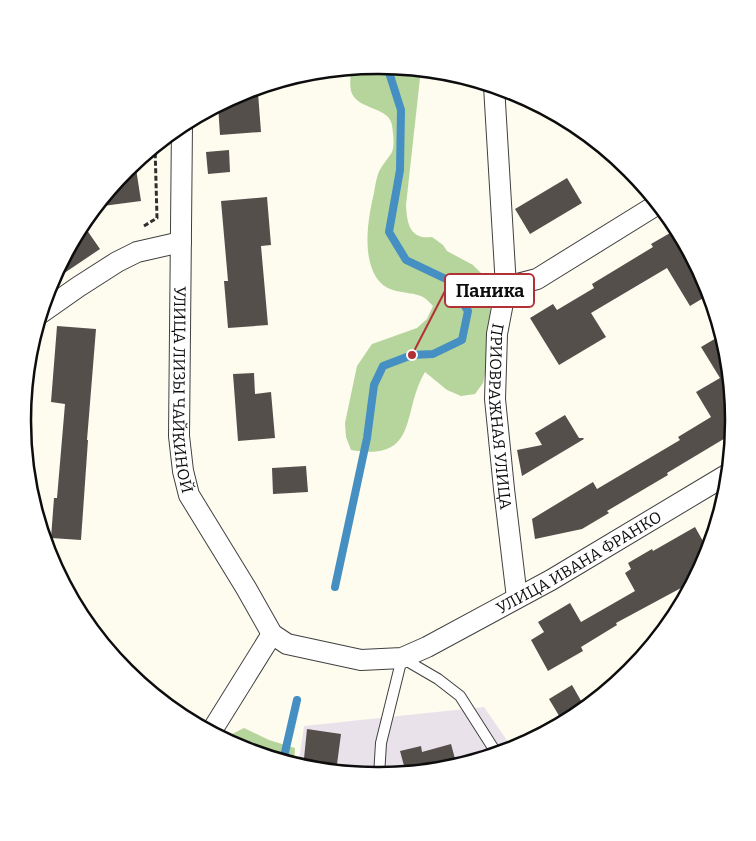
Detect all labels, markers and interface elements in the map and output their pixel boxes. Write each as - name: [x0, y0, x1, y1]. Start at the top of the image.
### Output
- callout: Паника: [445, 274, 534, 307]
- text: Паника: [456, 280, 524, 302]
- street label: УЛИЦА ЛИЗЫ ЧАЙКИНОЙ: [169, 286, 198, 495]
- street label: ПРИОВРАЖНАЯ УЛИЦА: [485, 322, 515, 511]
- street label: УЛИЦА ИВАНА ФРАНКО: [493, 507, 665, 618]

